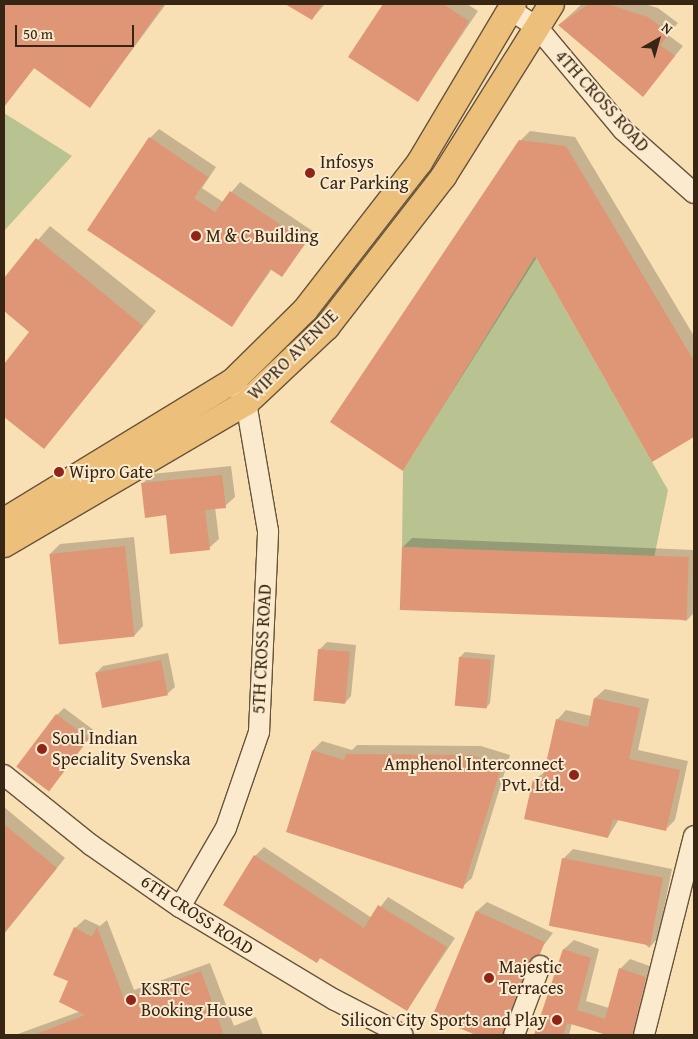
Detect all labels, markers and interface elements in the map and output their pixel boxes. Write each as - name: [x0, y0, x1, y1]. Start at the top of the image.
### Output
- scale bar: [18, 15, 136, 47]
- north arrow: [633, 15, 683, 65]
- text: N: [657, 17, 677, 39]
- text: 50 m: [23, 23, 53, 44]
- street label: 4TH CROSS ROAD: [551, 46, 653, 156]
- place label: Infosys Car Parking: [320, 152, 409, 194]
- marker: Infosys Car Parking: [304, 167, 316, 179]
- place label: M & C Building: [206, 225, 318, 247]
- marker: M & C Building: [190, 230, 202, 242]
- street label: WIPRO AVENUE: [243, 305, 343, 405]
- place label: Wipro Gate: [69, 461, 153, 483]
- marker: Wipro Gate: [53, 466, 65, 478]
- street label: 5TH CROSS ROAD: [248, 584, 276, 714]
- place label: Soul Indian Speciality Svenska: [52, 728, 191, 771]
- marker: Soul Indian Speciality Svenska: [36, 743, 48, 755]
- place label: Amphenol Interconnect Pvt. Ltd.: [384, 754, 564, 796]
- marker: Amphenol Interconnect Pvt. Ltd.: [568, 769, 580, 781]
- street label: 6TH CROSS ROAD: [137, 871, 257, 959]
- place label: Majestic Terraces: [499, 957, 564, 1000]
- marker: Majestic Terraces: [483, 972, 495, 984]
- place label: KSRTC Booking House: [141, 979, 253, 1022]
- marker: KSRTC Booking House: [125, 994, 137, 1006]
- place label: Silicon City Sports and Play: [341, 1009, 547, 1031]
- marker: Silicon City Sports and Play: [551, 1014, 563, 1026]

